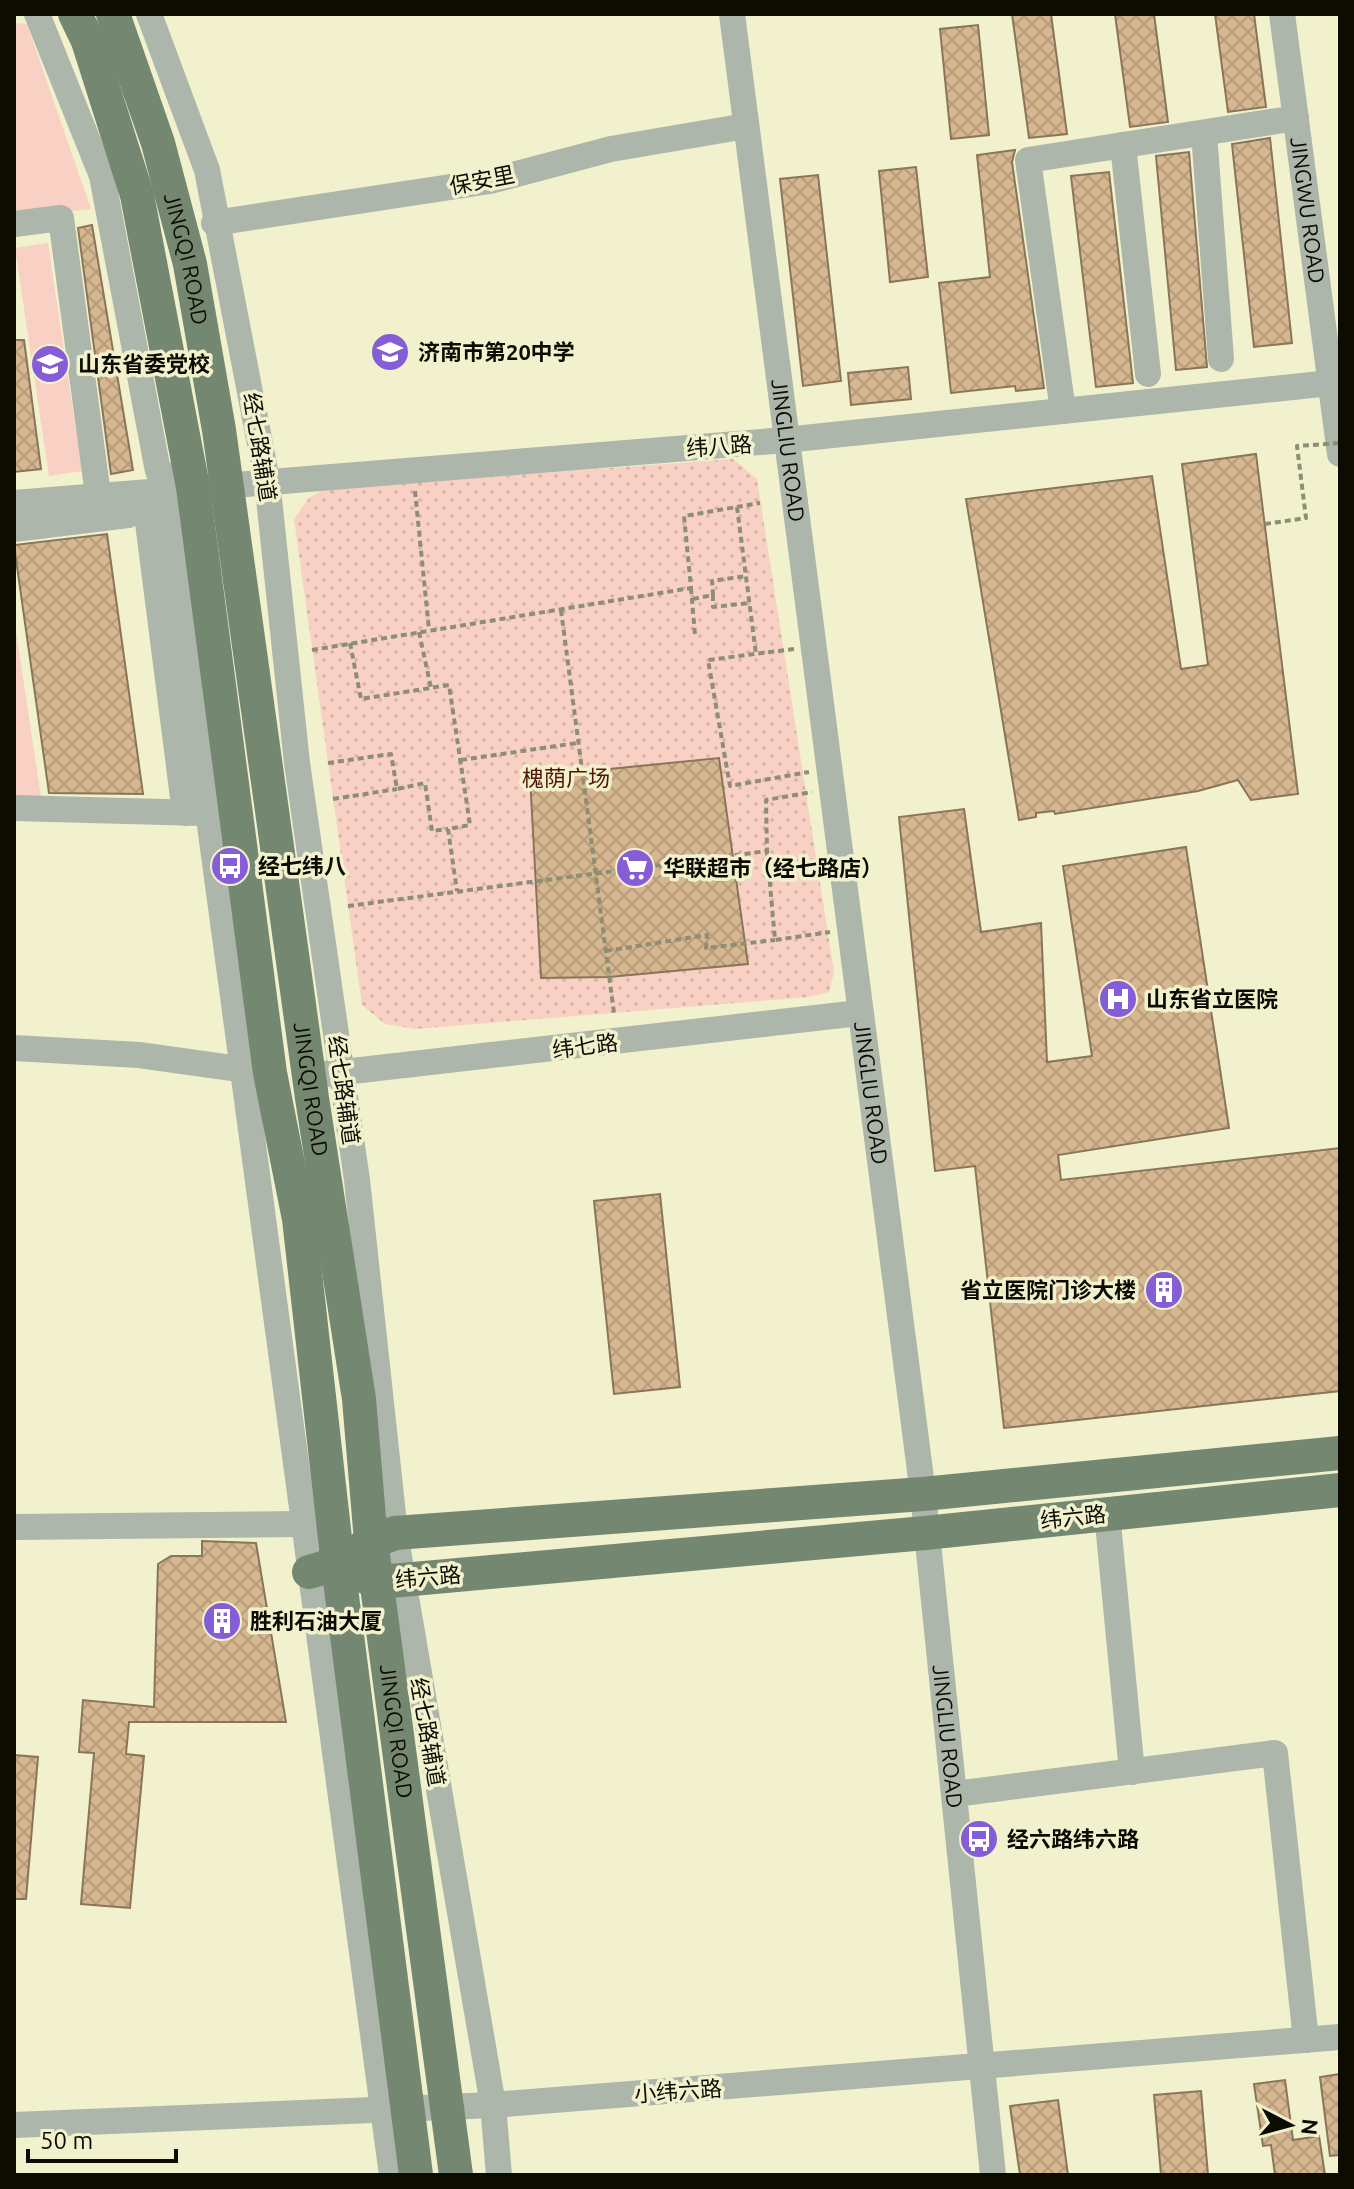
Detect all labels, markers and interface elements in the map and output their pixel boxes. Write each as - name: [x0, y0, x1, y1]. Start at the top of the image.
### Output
- street label: JINGWU ROAD: [1286, 135, 1330, 285]
- street label: 保安里: [447, 161, 517, 198]
- street label: JINGQI ROAD: [160, 190, 213, 327]
- school or university icon: 济南市第20中学: [369, 331, 411, 373]
- place label: 济南市第20中学: [418, 339, 575, 364]
- school or university icon: 山东省委党校: [29, 343, 71, 385]
- place label: 山东省委党校: [78, 351, 210, 376]
- street label: JINGLIU ROAD: [767, 377, 810, 523]
- street label: 经七路辅道: [240, 391, 281, 503]
- street label: 纬八路: [685, 431, 753, 460]
- park label: 槐荫广场: [522, 765, 610, 790]
- bus stop icon: 经七纬八: [209, 845, 251, 887]
- supermarket icon: 华联超市（经七路店）: [614, 847, 656, 889]
- place label: 经七纬八: [258, 853, 346, 878]
- place label: 华联超市（经七路店）: [663, 855, 883, 880]
- hospital icon: 山东省立医院: [1097, 978, 1139, 1020]
- place label: 山东省立医院: [1146, 986, 1278, 1011]
- street label: JINGLIU ROAD: [850, 1020, 893, 1166]
- street label: JINGQI ROAD: [290, 1021, 334, 1158]
- street label: 纬七路: [551, 1029, 619, 1062]
- street label: 经七路辅道: [324, 1034, 365, 1146]
- building icon: 省立医院门诊大楼: [1143, 1269, 1185, 1311]
- place label: 省立医院门诊大楼: [960, 1277, 1136, 1302]
- street label: 纬六路: [1039, 1501, 1107, 1532]
- street label: 纬六路: [394, 1561, 462, 1592]
- building icon: 胜利石油大厦: [201, 1600, 243, 1642]
- place label: 胜利石油大厦: [250, 1608, 382, 1633]
- street label: JINGQI ROAD: [376, 1663, 418, 1800]
- street label: JINGLIU ROAD: [929, 1663, 968, 1809]
- street label: 经七路辅道: [407, 1676, 450, 1788]
- bus stop icon: 经六路纬六路: [958, 1818, 1000, 1860]
- place label: 经六路纬六路: [1007, 1826, 1139, 1851]
- street label: 小纬六路: [633, 2075, 723, 2106]
- north arrow: [1250, 2085, 1330, 2165]
- scale bar: [28, 2113, 176, 2163]
- text: N: [1297, 2118, 1324, 2137]
- text: 50 m: [40, 2127, 93, 2154]

